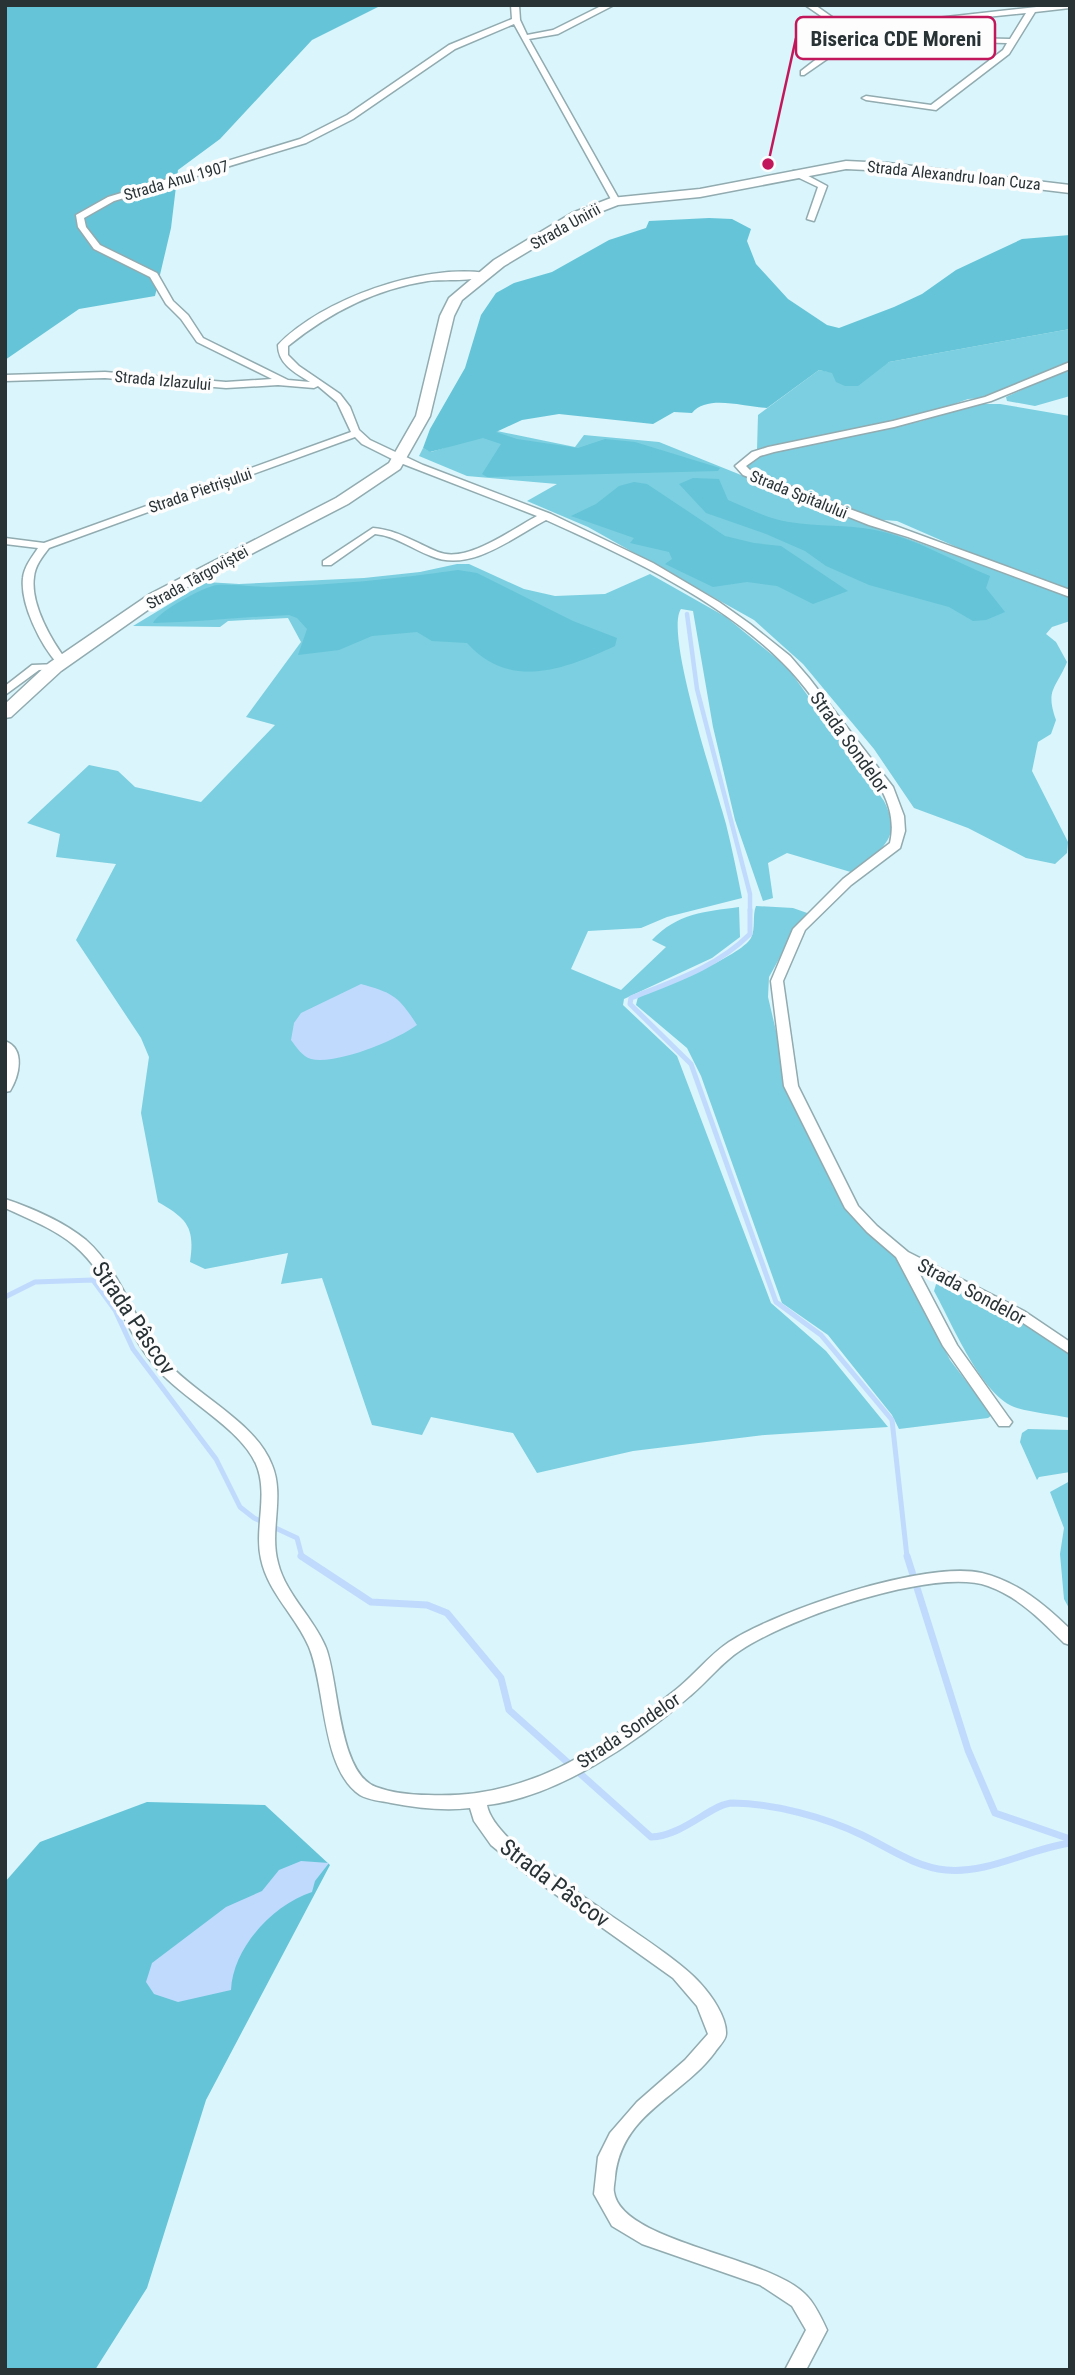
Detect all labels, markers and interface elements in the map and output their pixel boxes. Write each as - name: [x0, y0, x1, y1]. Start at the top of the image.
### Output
- callout: Biserica CDE Moreni: [796, 17, 995, 59]
- text: Biserica CDE Moreni: [810, 27, 982, 51]
- street label: Strada Anul 1907: [122, 156, 231, 205]
- street label: Strada Alexandru Ioan Cuza: [866, 157, 1042, 194]
- street label: Strada Unirii: [527, 199, 604, 253]
- street label: Strada Izlazului: [114, 367, 212, 394]
- street label: Strada Pietrișului: [146, 464, 255, 518]
- street label: Strada Spitalului: [747, 466, 850, 523]
- street label: Strada Târgoviștei: [143, 542, 252, 614]
- street label: Strada Sondelor: [805, 687, 894, 798]
- street label: Strada Sondelor: [914, 1253, 1030, 1330]
- street label: Strada Pâscov: [86, 1257, 181, 1380]
- street label: Strada Sondelor: [572, 1687, 684, 1773]
- street label: Strada Pâscov: [495, 1834, 615, 1933]

